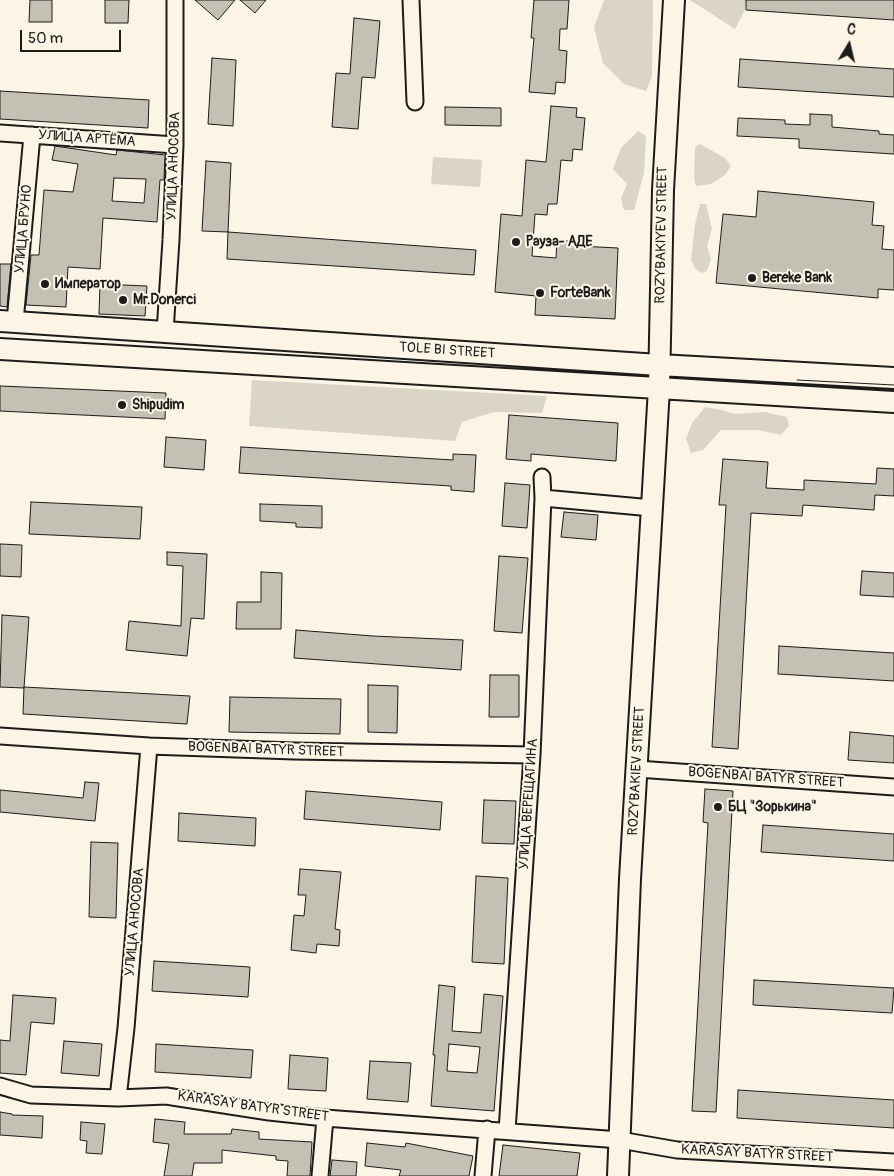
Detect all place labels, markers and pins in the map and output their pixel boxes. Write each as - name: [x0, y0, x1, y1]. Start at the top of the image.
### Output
- place label: Рауза- АДЕ: [526, 234, 592, 250]
- marker: Рауза- АДЕ: [510, 236, 522, 248]
- place label: Bereke Bank: [762, 270, 832, 286]
- marker: Bereke Bank: [746, 272, 758, 284]
- place label: Император: [55, 276, 121, 292]
- marker: Император: [39, 278, 51, 290]
- place label: ForteBank: [550, 285, 611, 301]
- marker: ForteBank: [534, 287, 546, 299]
- place label: Mr.Donerci: [133, 292, 196, 308]
- marker: Mr.Donerci: [117, 294, 129, 306]
- place label: Shipudim: [132, 397, 184, 413]
- marker: Shipudim: [116, 399, 128, 411]
- place label: БЦ "Зорькина": [728, 799, 817, 815]
- marker: БЦ "Зорькина": [712, 801, 724, 813]

